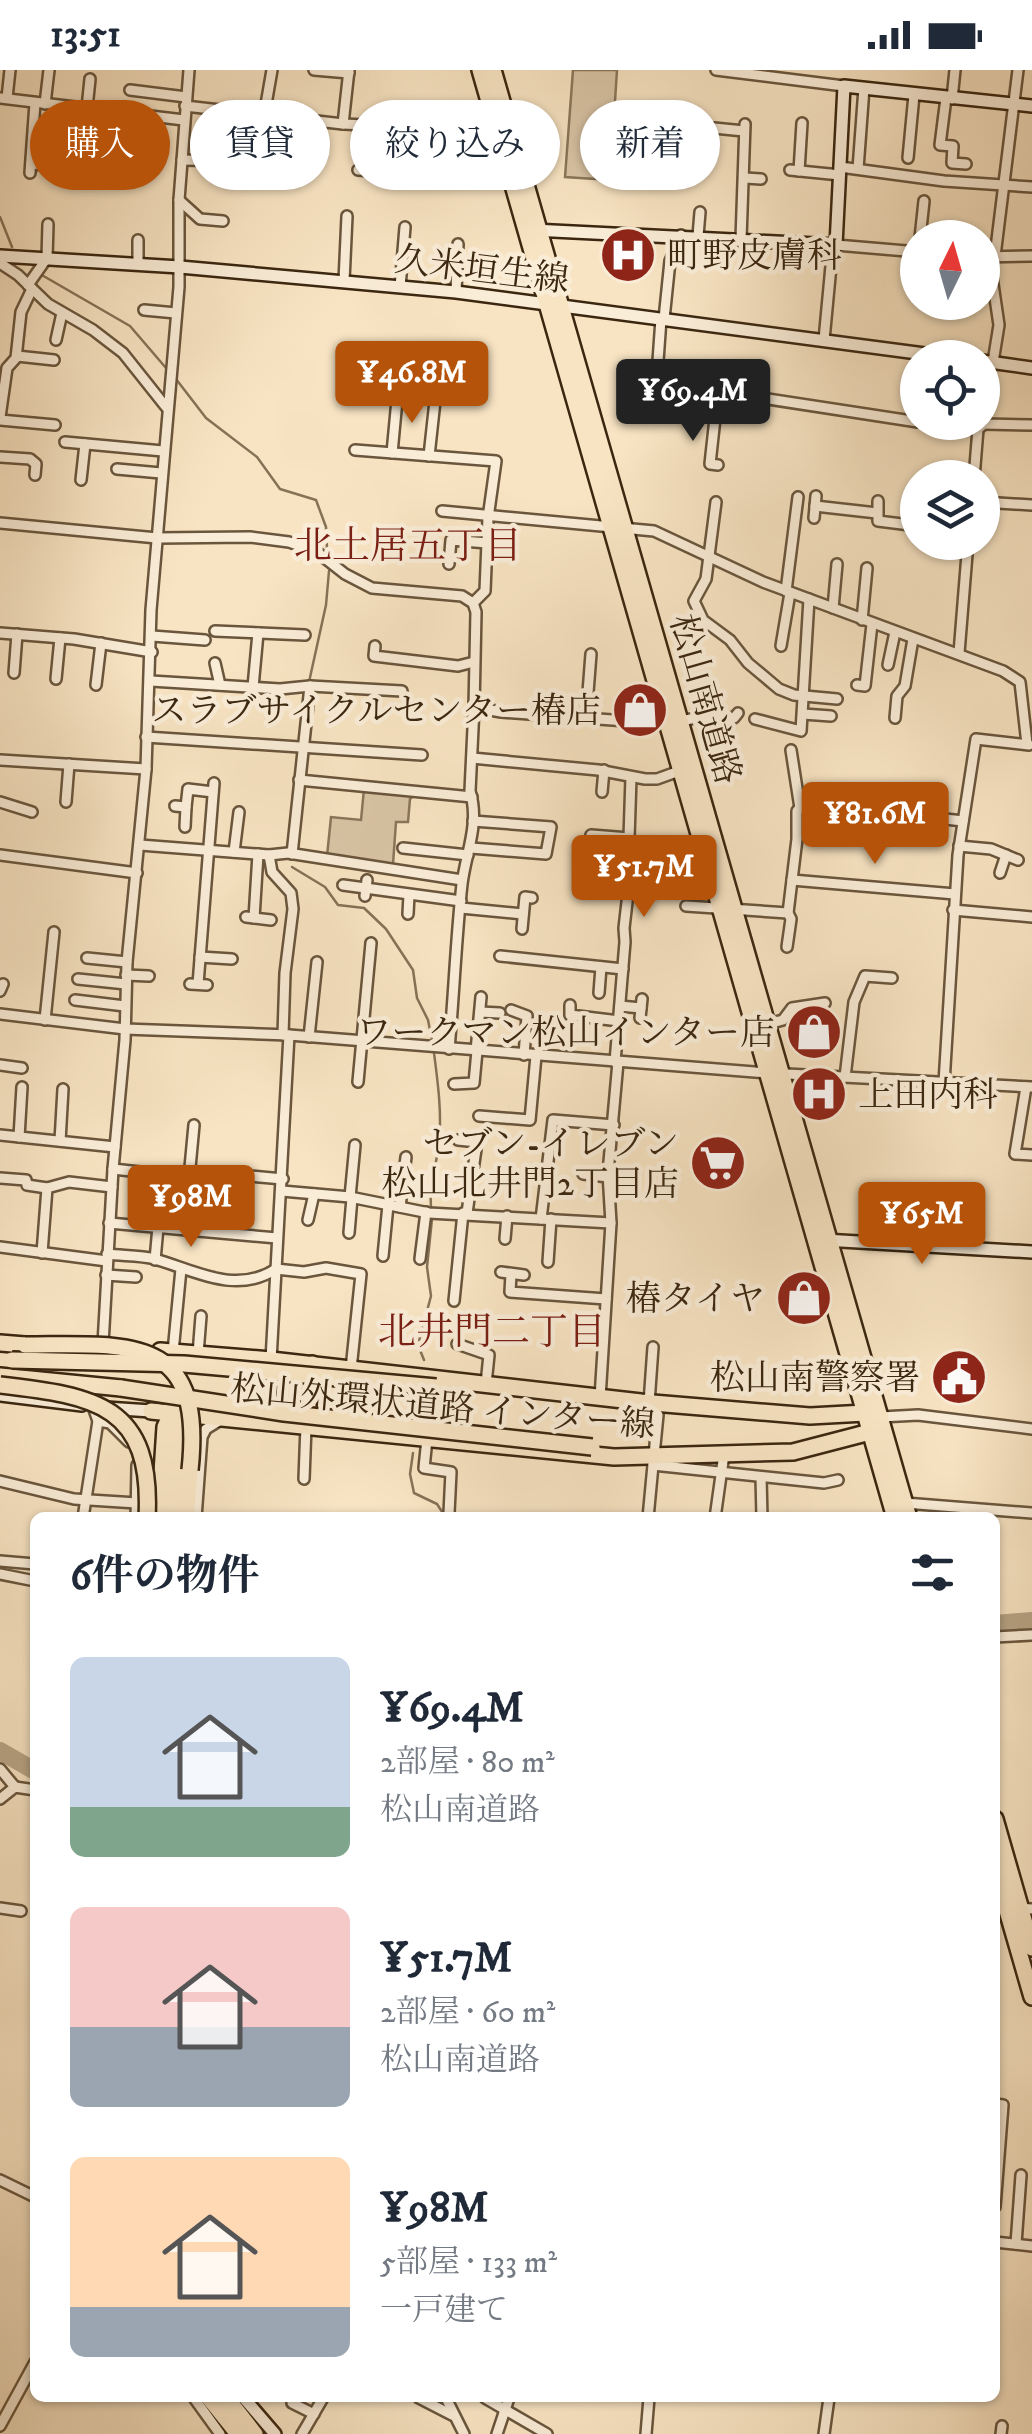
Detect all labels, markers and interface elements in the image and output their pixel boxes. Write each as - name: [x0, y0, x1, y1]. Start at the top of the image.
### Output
- text: 13:51: [50, 11, 121, 59]
- chip: 購入: [30, 100, 170, 190]
- chip: 賃貸: [190, 100, 330, 190]
- chip: 絞り込み: [350, 100, 560, 190]
- chip: 新着: [580, 100, 720, 190]
- north arrow: [900, 220, 1000, 320]
- map controls: [900, 220, 1000, 560]
- hospital icon: 町野皮膚科: [598, 225, 658, 285]
- place label: 町野皮膚科: [667, 235, 842, 279]
- street label: 久米垣生線: [392, 238, 571, 303]
- button: locate: [900, 340, 1000, 440]
- pin: ¥46.8M: [331, 341, 493, 426]
- text: ¥46.8M: [357, 353, 467, 393]
- pin: ¥69.4M: [612, 359, 774, 444]
- text: ¥69.4M: [638, 371, 748, 411]
- button: layers: [900, 460, 1000, 560]
- district label: 北土居五丁目: [294, 523, 522, 571]
- street label: 松山南道路: [659, 609, 749, 790]
- shop icon: スラブサイクルセンター椿店: [610, 680, 670, 740]
- place label: スラブサイクルセンター椿店: [152, 690, 601, 734]
- pin: ¥81.6M: [794, 782, 956, 867]
- text: ¥81.6M: [824, 794, 926, 834]
- pin: ¥51.7M: [563, 835, 725, 920]
- text: ¥51.7M: [594, 847, 694, 887]
- shop icon: ワークマン松山インター店: [784, 1002, 844, 1062]
- place label: ワークマン松山インター店: [356, 1012, 775, 1056]
- hospital icon: 上田内科: [789, 1064, 849, 1124]
- place label: 上田内科: [858, 1074, 998, 1118]
- place label: セブン-イレブン 松山北井門2丁目店: [382, 1123, 679, 1207]
- supermarket icon: セブン-イレブン 松山北井門2丁目店: [688, 1133, 748, 1193]
- pin: ¥98M: [132, 1165, 250, 1250]
- text: ¥98M: [150, 1177, 232, 1217]
- pin: ¥65M: [863, 1182, 981, 1267]
- text: ¥65M: [880, 1194, 964, 1234]
- shop icon: 椿タイヤ: [774, 1268, 834, 1328]
- place label: 椿タイヤ: [626, 1278, 765, 1322]
- district label: 北井門二丁目: [378, 1309, 606, 1357]
- public building icon: 松山南警察署: [929, 1347, 989, 1407]
- place label: 松山南警察署: [710, 1357, 920, 1401]
- street label: 松山外環状道路 インター線: [229, 1368, 657, 1448]
- icon: filters: [905, 1545, 960, 1600]
- text: 6件の物件: [70, 1551, 260, 1603]
- text: ¥69.4M: [380, 1683, 524, 1735]
- icon: home: [150, 1697, 270, 1817]
- text: 2部屋 · 80 m²: [380, 1743, 555, 1783]
- text: 松山南道路: [380, 1791, 540, 1831]
- text: ¥51.7M: [380, 1933, 512, 1985]
- icon: home: [150, 1947, 270, 2067]
- text: 2部屋 · 60 m²: [380, 1993, 555, 2033]
- text: 松山南道路: [380, 2041, 540, 2081]
- text: ¥98M: [380, 2183, 489, 2235]
- icon: home: [150, 2197, 270, 2317]
- text: 5部屋 · 133 m²: [380, 2243, 557, 2283]
- text: 一戸建て: [380, 2291, 508, 2331]

